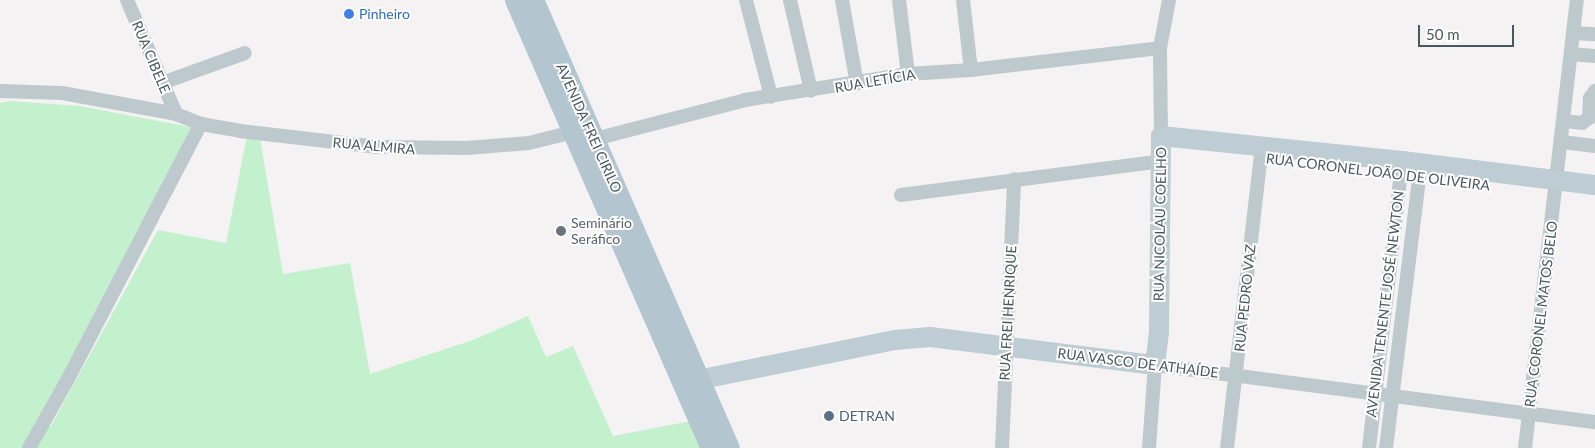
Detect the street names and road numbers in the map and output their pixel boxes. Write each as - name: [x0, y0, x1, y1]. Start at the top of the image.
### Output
- street label: RUA CIBELE: [128, 18, 174, 96]
- street label: AVENIDA FREI CIRILO: [553, 60, 625, 196]
- street label: RUA LETÍCIA: [833, 66, 917, 96]
- street label: RUA ALMIRA: [332, 134, 416, 158]
- street label: RUA NICOLAU COELHO: [1150, 147, 1170, 301]
- street label: RUA CORONEL JOÃO DE OLIVEIRA: [1264, 150, 1492, 194]
- street label: AVENIDA TENENTE JOSÉ NEWTON: [1363, 189, 1407, 419]
- street label: RUA CORONEL MATOS BELO: [1521, 219, 1561, 409]
- street label: RUA PEDRO VAZ: [1231, 243, 1259, 353]
- street label: RUA FREI HENRIQUE: [996, 245, 1020, 381]
- street label: RUA VASCO DE ATHAÍDE: [1056, 345, 1220, 381]

